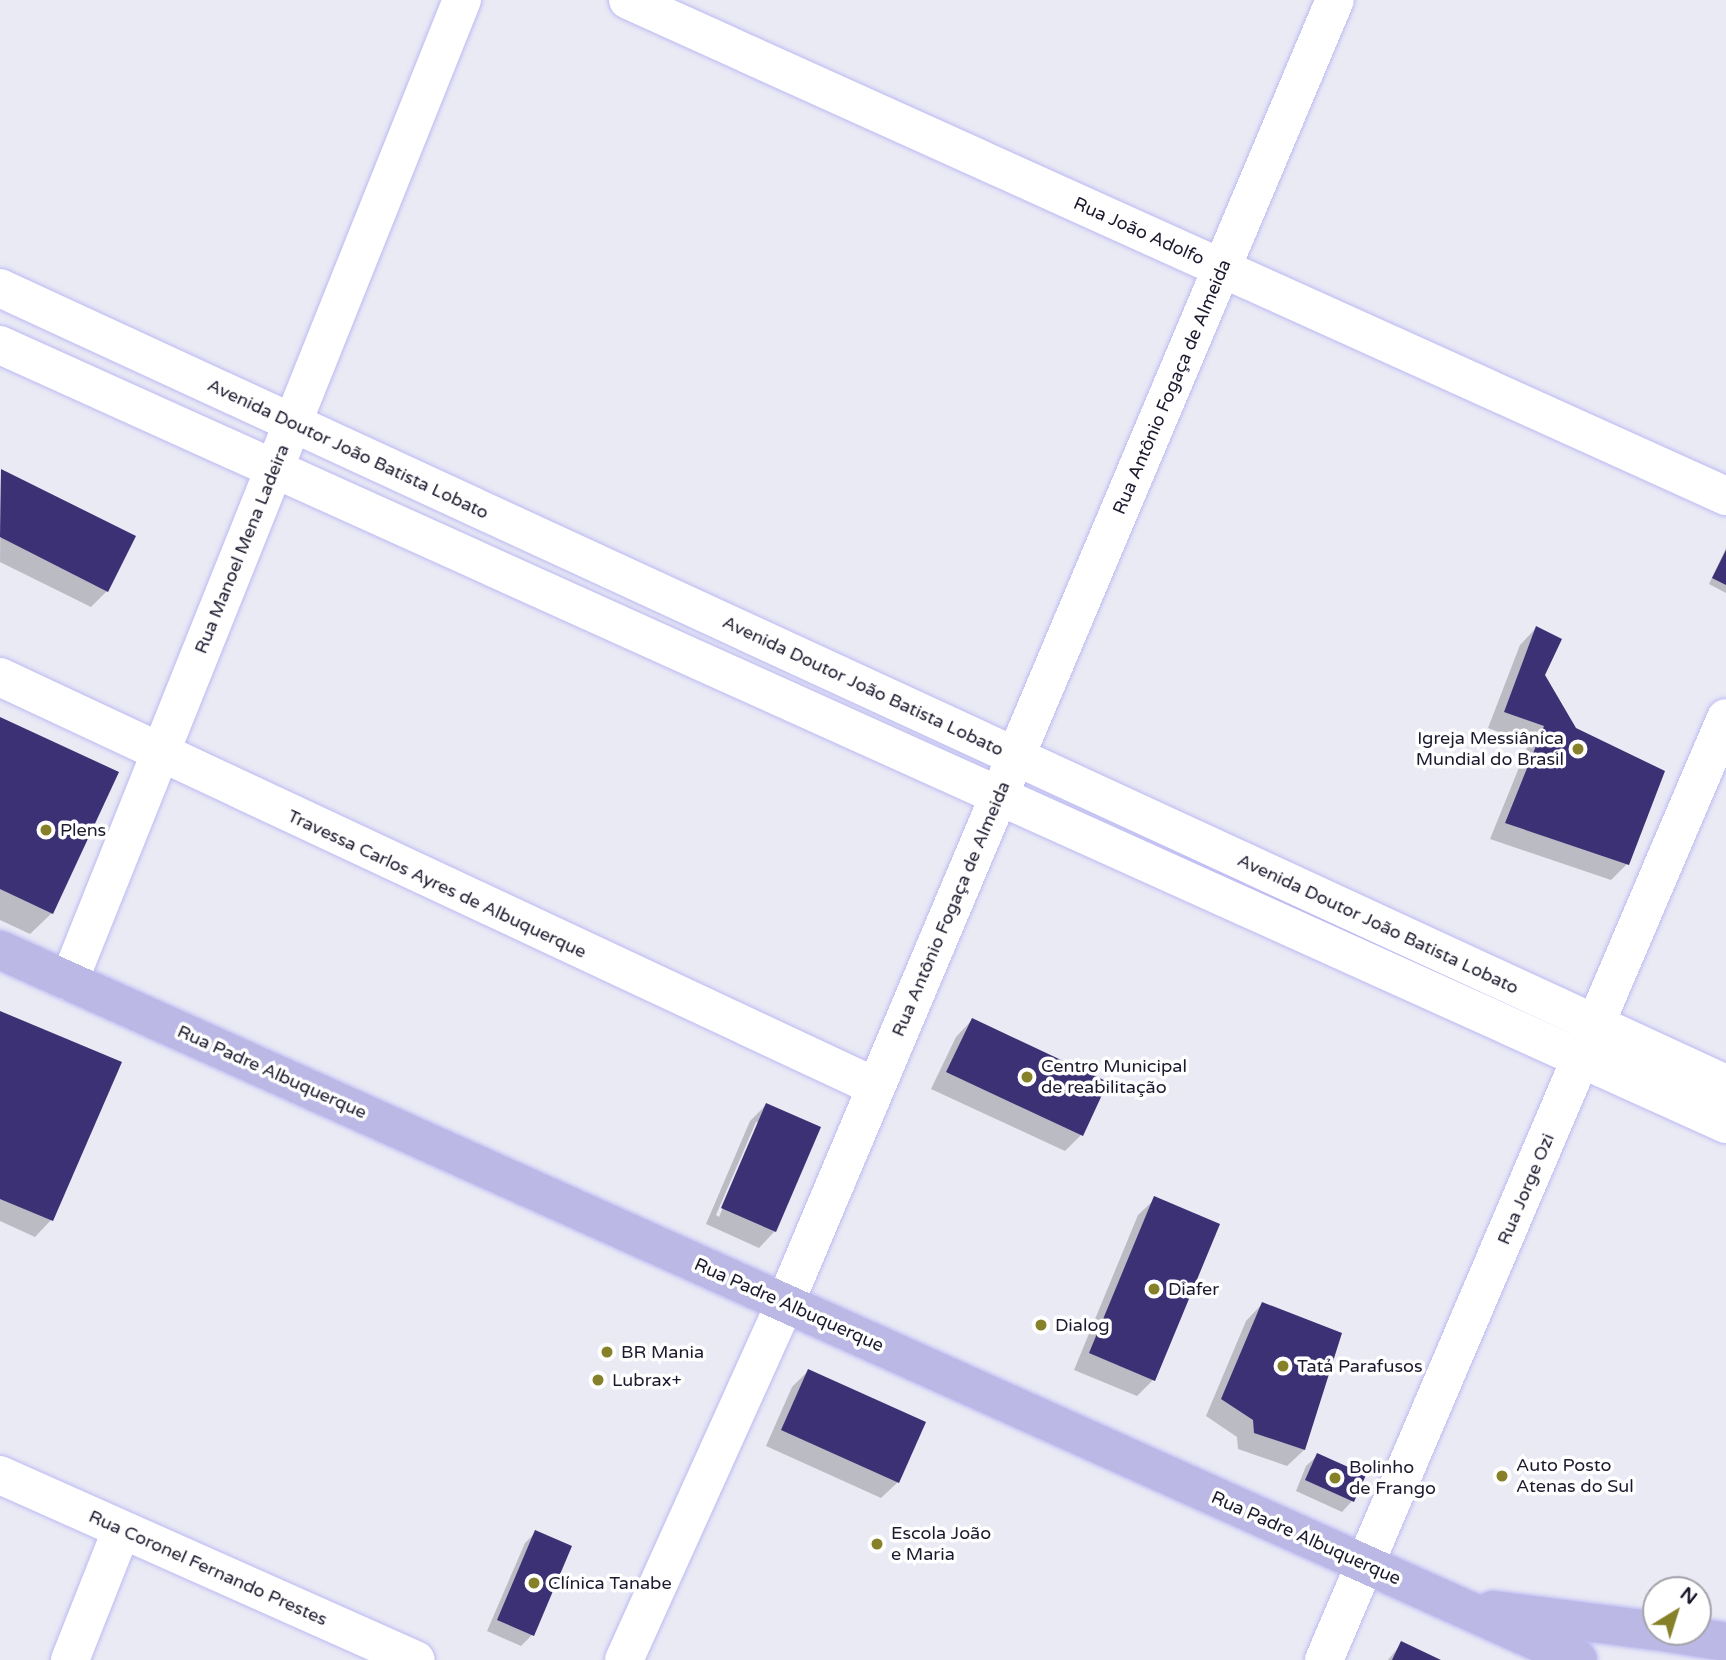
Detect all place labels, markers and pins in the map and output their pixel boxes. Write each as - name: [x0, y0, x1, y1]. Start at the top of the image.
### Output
- place label: Igreja Messiânica Mundial do Brasil: [1416, 728, 1564, 770]
- marker: Igreja Messiânica Mundial do Brasil: [1570, 741, 1586, 757]
- place label: Plens: [60, 819, 106, 841]
- marker: Plens: [38, 822, 54, 838]
- place label: Centro Municipal de reabilitação: [1041, 1056, 1187, 1098]
- marker: Centro Municipal de reabilitação: [1019, 1069, 1035, 1085]
- place label: Diafer: [1168, 1278, 1219, 1300]
- marker: Diafer: [1146, 1281, 1162, 1297]
- place label: Dialog: [1055, 1314, 1110, 1336]
- marker: Dialog: [1033, 1317, 1049, 1333]
- place label: BR Mania: [621, 1341, 704, 1363]
- marker: BR Mania: [599, 1344, 615, 1360]
- place label: Tatá Parafusos: [1297, 1355, 1423, 1377]
- marker: Tatá Parafusos: [1275, 1358, 1291, 1374]
- place label: Lubrax+: [612, 1369, 682, 1391]
- marker: Lubrax+: [590, 1372, 606, 1388]
- place label: Auto Posto Atenas do Sul: [1516, 1455, 1634, 1498]
- place label: Bolinho de Frango: [1349, 1457, 1436, 1500]
- marker: Auto Posto Atenas do Sul: [1494, 1468, 1510, 1484]
- marker: Bolinho de Frango: [1327, 1470, 1343, 1486]
- place label: Escola João e Maria: [891, 1523, 991, 1566]
- marker: Escola João e Maria: [869, 1536, 885, 1552]
- place label: Clínica Tanabe: [548, 1572, 672, 1594]
- marker: Clínica Tanabe: [526, 1575, 542, 1591]

